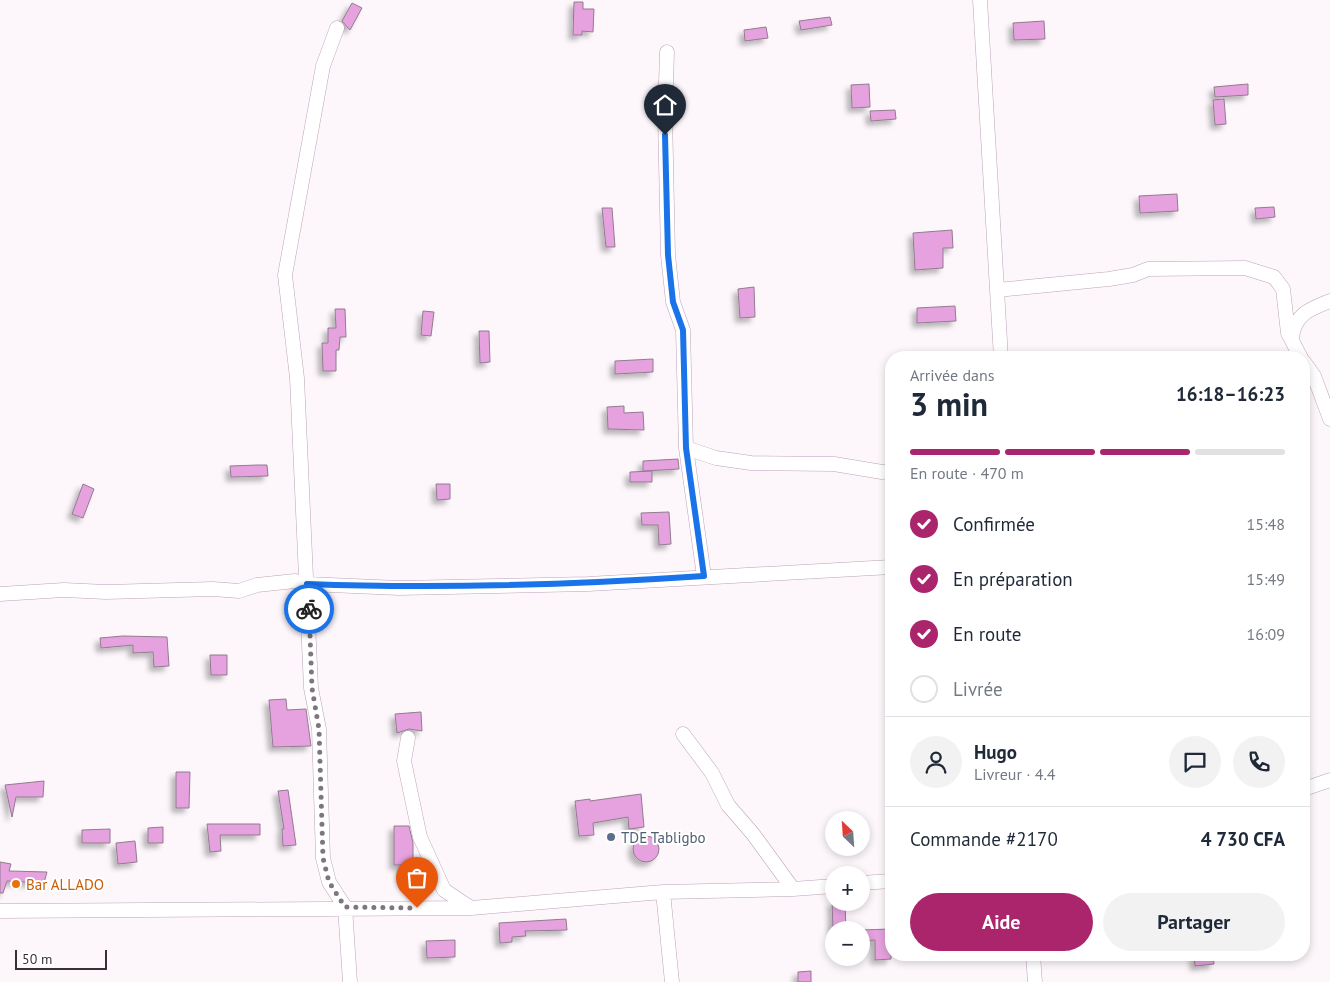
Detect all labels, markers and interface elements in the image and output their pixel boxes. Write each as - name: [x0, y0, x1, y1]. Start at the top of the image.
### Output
- pin: [644, 84, 686, 135]
- icon: home: [651, 91, 679, 119]
- text: Arrivée dans: [910, 365, 994, 385]
- text: 16:18–16:23: [1176, 382, 1285, 406]
- text: 3 min: [910, 383, 988, 425]
- text: En route · 470 m: [910, 463, 1024, 483]
- icon: check: [910, 510, 938, 538]
- text: Confirmée: [953, 512, 1035, 536]
- text: 15:48: [1247, 514, 1285, 534]
- icon: check: [910, 565, 938, 593]
- text: En préparation: [953, 567, 1073, 591]
- text: 15:49: [1247, 569, 1285, 589]
- courier: [284, 584, 334, 634]
- icon: bike: [295, 595, 323, 623]
- icon: check: [910, 620, 938, 648]
- text: En route: [953, 622, 1021, 646]
- text: 16:09: [1247, 624, 1285, 644]
- text: Livrée: [953, 677, 1003, 701]
- button: person: [910, 736, 962, 788]
- button: chat: [1169, 736, 1221, 788]
- button: phone: [1233, 736, 1285, 788]
- text: Hugo: [974, 740, 1017, 764]
- text: Livreur · 4.4: [974, 764, 1056, 784]
- north arrow: [825, 811, 870, 856]
- map controls: [825, 811, 870, 966]
- text: Commande #2170: [910, 827, 1058, 851]
- text: 4 730 CFA: [1201, 827, 1285, 851]
- place label: TDE Tabligbo: [621, 828, 706, 847]
- marker: TDE Tabligbo: [605, 831, 617, 843]
- pin: [396, 857, 438, 908]
- icon: bag: [403, 864, 431, 892]
- button: +: [825, 866, 870, 911]
- place label: Bar ALLADO: [26, 875, 104, 894]
- marker: Bar ALLADO: [10, 878, 22, 890]
- button: Aide: [910, 893, 1093, 951]
- button: Partager: [1103, 893, 1285, 951]
- button: −: [825, 921, 870, 966]
- scale bar: [15, 947, 108, 970]
- text: 50 m: [22, 950, 52, 968]

